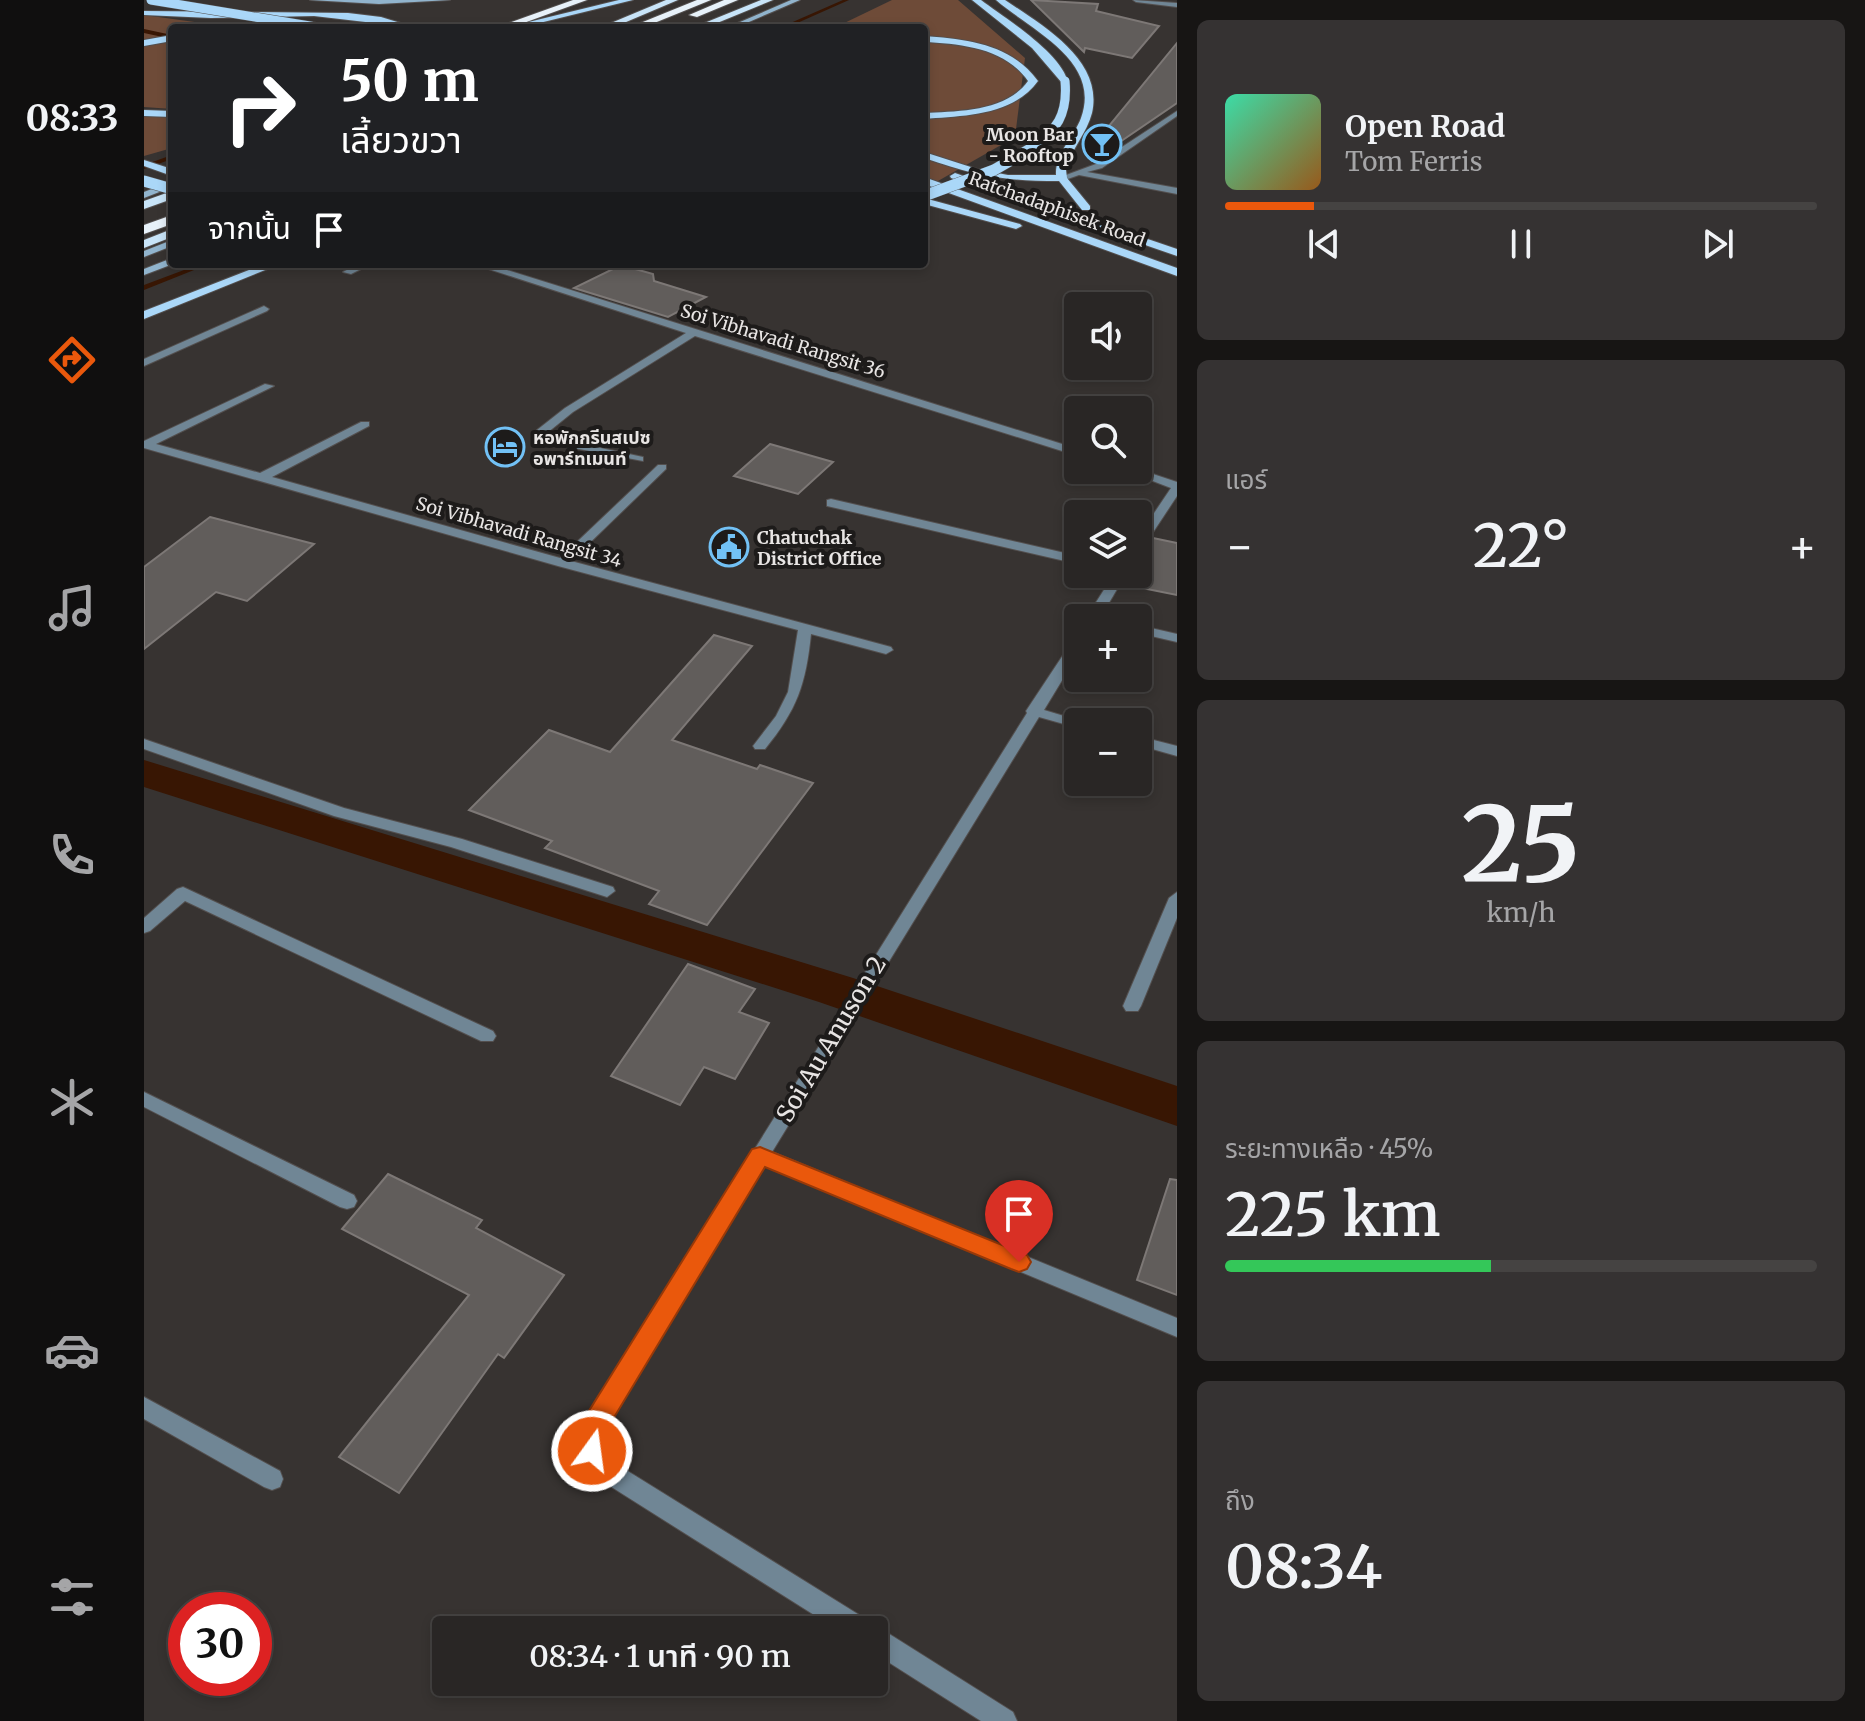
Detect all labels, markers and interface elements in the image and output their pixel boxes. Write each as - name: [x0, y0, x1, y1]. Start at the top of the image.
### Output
- text: 50 m: [340, 46, 479, 116]
- icon: right: [208, 56, 312, 160]
- text: 08:33: [25, 96, 119, 141]
- text: Open Road: [1345, 107, 1505, 145]
- text: เลี้ยวขวา: [340, 118, 462, 163]
- place label: Moon Bar - Rooftop: [986, 123, 1074, 167]
- bar icon: Moon Bar - Rooftop: [1081, 123, 1123, 165]
- text: Tom Ferris: [1345, 145, 1483, 178]
- street label: Ratchadaphisek Road: [966, 166, 1148, 252]
- icon: arrive: [307, 208, 351, 252]
- text: จากนั้น: [208, 209, 291, 247]
- icon: previous: [1302, 222, 1346, 266]
- icon: pause: [1499, 222, 1543, 266]
- icon: next: [1696, 222, 1740, 266]
- map controls: [1064, 292, 1152, 796]
- button: sound: [1064, 292, 1152, 380]
- street label: Soi Vibhavadi Rangsit 36: [678, 299, 888, 383]
- icon: directions: [44, 332, 100, 388]
- button: search: [1064, 396, 1152, 484]
- hotel icon: หอพักกรีนสเปซ อพาร์ทเมนท์: [484, 426, 526, 468]
- place label: หอพักกรีนสเปซ อพาร์ทเมนท์: [533, 426, 651, 470]
- text: แอร์: [1225, 463, 1267, 496]
- street label: Soi Vibhavadi Rangsit 34: [413, 492, 625, 572]
- button: layers: [1064, 500, 1152, 588]
- text: 22°: [1473, 508, 1569, 583]
- text: −: [1225, 519, 1254, 574]
- text: +: [1788, 519, 1817, 574]
- public building icon: Chatuchak District Office: [708, 526, 750, 568]
- place label: Chatuchak District Office: [757, 526, 882, 570]
- icon: music: [44, 580, 100, 636]
- button: +: [1064, 604, 1152, 692]
- button: −: [1064, 708, 1152, 796]
- text: 25: [1461, 779, 1581, 909]
- icon: phone: [44, 827, 100, 883]
- text: km/h: [1487, 896, 1555, 929]
- street label: Soi Au Anuson 2: [769, 950, 893, 1128]
- icon: climate: [44, 1074, 100, 1130]
- text: ระยะทางเหลือ · 45%: [1225, 1132, 1434, 1165]
- text: 225 km: [1225, 1177, 1441, 1252]
- pin: [985, 1180, 1053, 1262]
- icon: arrive: [997, 1192, 1041, 1236]
- icon: car: [44, 1322, 100, 1378]
- position arrow: [550, 1409, 634, 1493]
- text: ถึง: [1225, 1484, 1255, 1517]
- text: 08:34: [1225, 1529, 1382, 1604]
- icon: filters: [44, 1569, 100, 1625]
- speed limit sign: 30: [168, 1592, 272, 1696]
- text: 08:34 · 1 นาที · 90 m: [529, 1637, 791, 1675]

